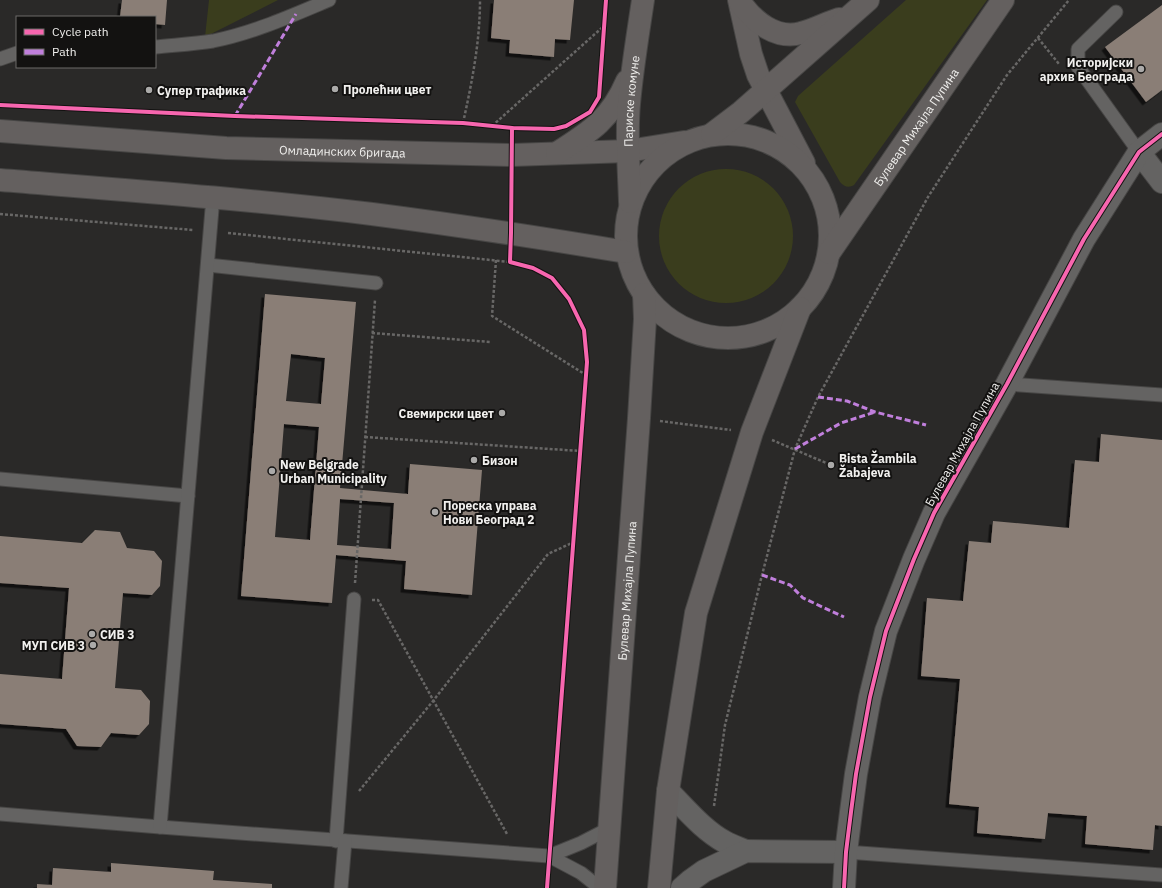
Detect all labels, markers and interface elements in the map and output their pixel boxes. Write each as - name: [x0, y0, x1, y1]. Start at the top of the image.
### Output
- legend: [16, 16, 156, 68]
- text: Cycle path: [52, 24, 109, 39]
- text: Path: [52, 44, 77, 59]
- street label: Париске комуне: [620, 54, 642, 147]
- place label: Историјски архив Београда: [1040, 55, 1133, 84]
- marker: Историјски архив Београда: [1136, 64, 1146, 74]
- street label: Булевар Михајла Пупина: [870, 65, 962, 189]
- place label: Пролећни цвет: [343, 82, 431, 97]
- place label: Супер трафика: [157, 83, 246, 98]
- marker: Пролећни цвет: [330, 84, 340, 94]
- marker: Супер трафика: [144, 85, 154, 95]
- street label: Омладинских бригада: [279, 142, 406, 160]
- street label: Булевар Михајла Пупина: [922, 379, 1003, 509]
- place label: Свемирски цвет: [399, 406, 494, 421]
- marker: Свемирски цвет: [497, 408, 507, 418]
- place label: Bista Žambila Žabajeva: [839, 450, 917, 480]
- place label: Бизон: [482, 453, 518, 468]
- marker: Бизон: [469, 455, 479, 465]
- place label: New Belgrade Urban Municipality: [280, 457, 387, 486]
- marker: Bista Žambila Žabajeva: [826, 460, 836, 470]
- marker: New Belgrade Urban Municipality: [267, 466, 277, 476]
- place label: Пореска управа Нови Београд 2: [443, 498, 537, 527]
- marker: Пореска управа Нови Београд 2: [430, 507, 440, 517]
- street label: Булевар Михајла Пупина: [614, 520, 639, 661]
- place label: СИВ 3: [100, 627, 135, 642]
- marker: СИВ 3: [87, 629, 97, 639]
- place label: МУП СИВ 3: [22, 638, 85, 653]
- marker: МУП СИВ 3: [88, 640, 98, 650]

